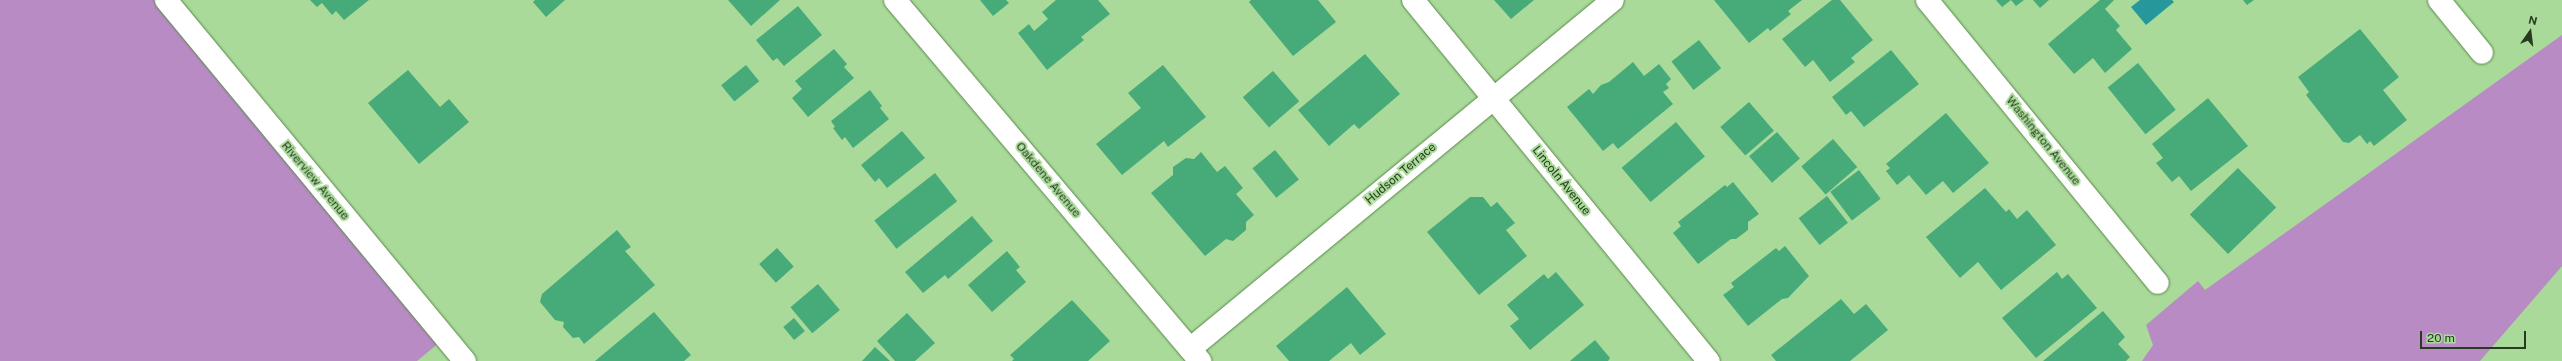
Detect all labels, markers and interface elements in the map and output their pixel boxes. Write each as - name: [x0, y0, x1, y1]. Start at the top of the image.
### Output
- north arrow: [2510, 12, 2550, 52]
- text: N: [2527, 13, 2539, 27]
- street label: Washington Avenue: [2003, 94, 2083, 188]
- street label: Riverview Avenue: [278, 139, 352, 223]
- street label: Oakdene Avenue: [1012, 140, 1084, 220]
- street label: Hudson Terrace: [1363, 140, 1439, 208]
- street label: Lincoln Avenue: [1529, 144, 1593, 218]
- scale bar: [2422, 323, 2528, 349]
- text: 20 m: [2427, 331, 2455, 345]

